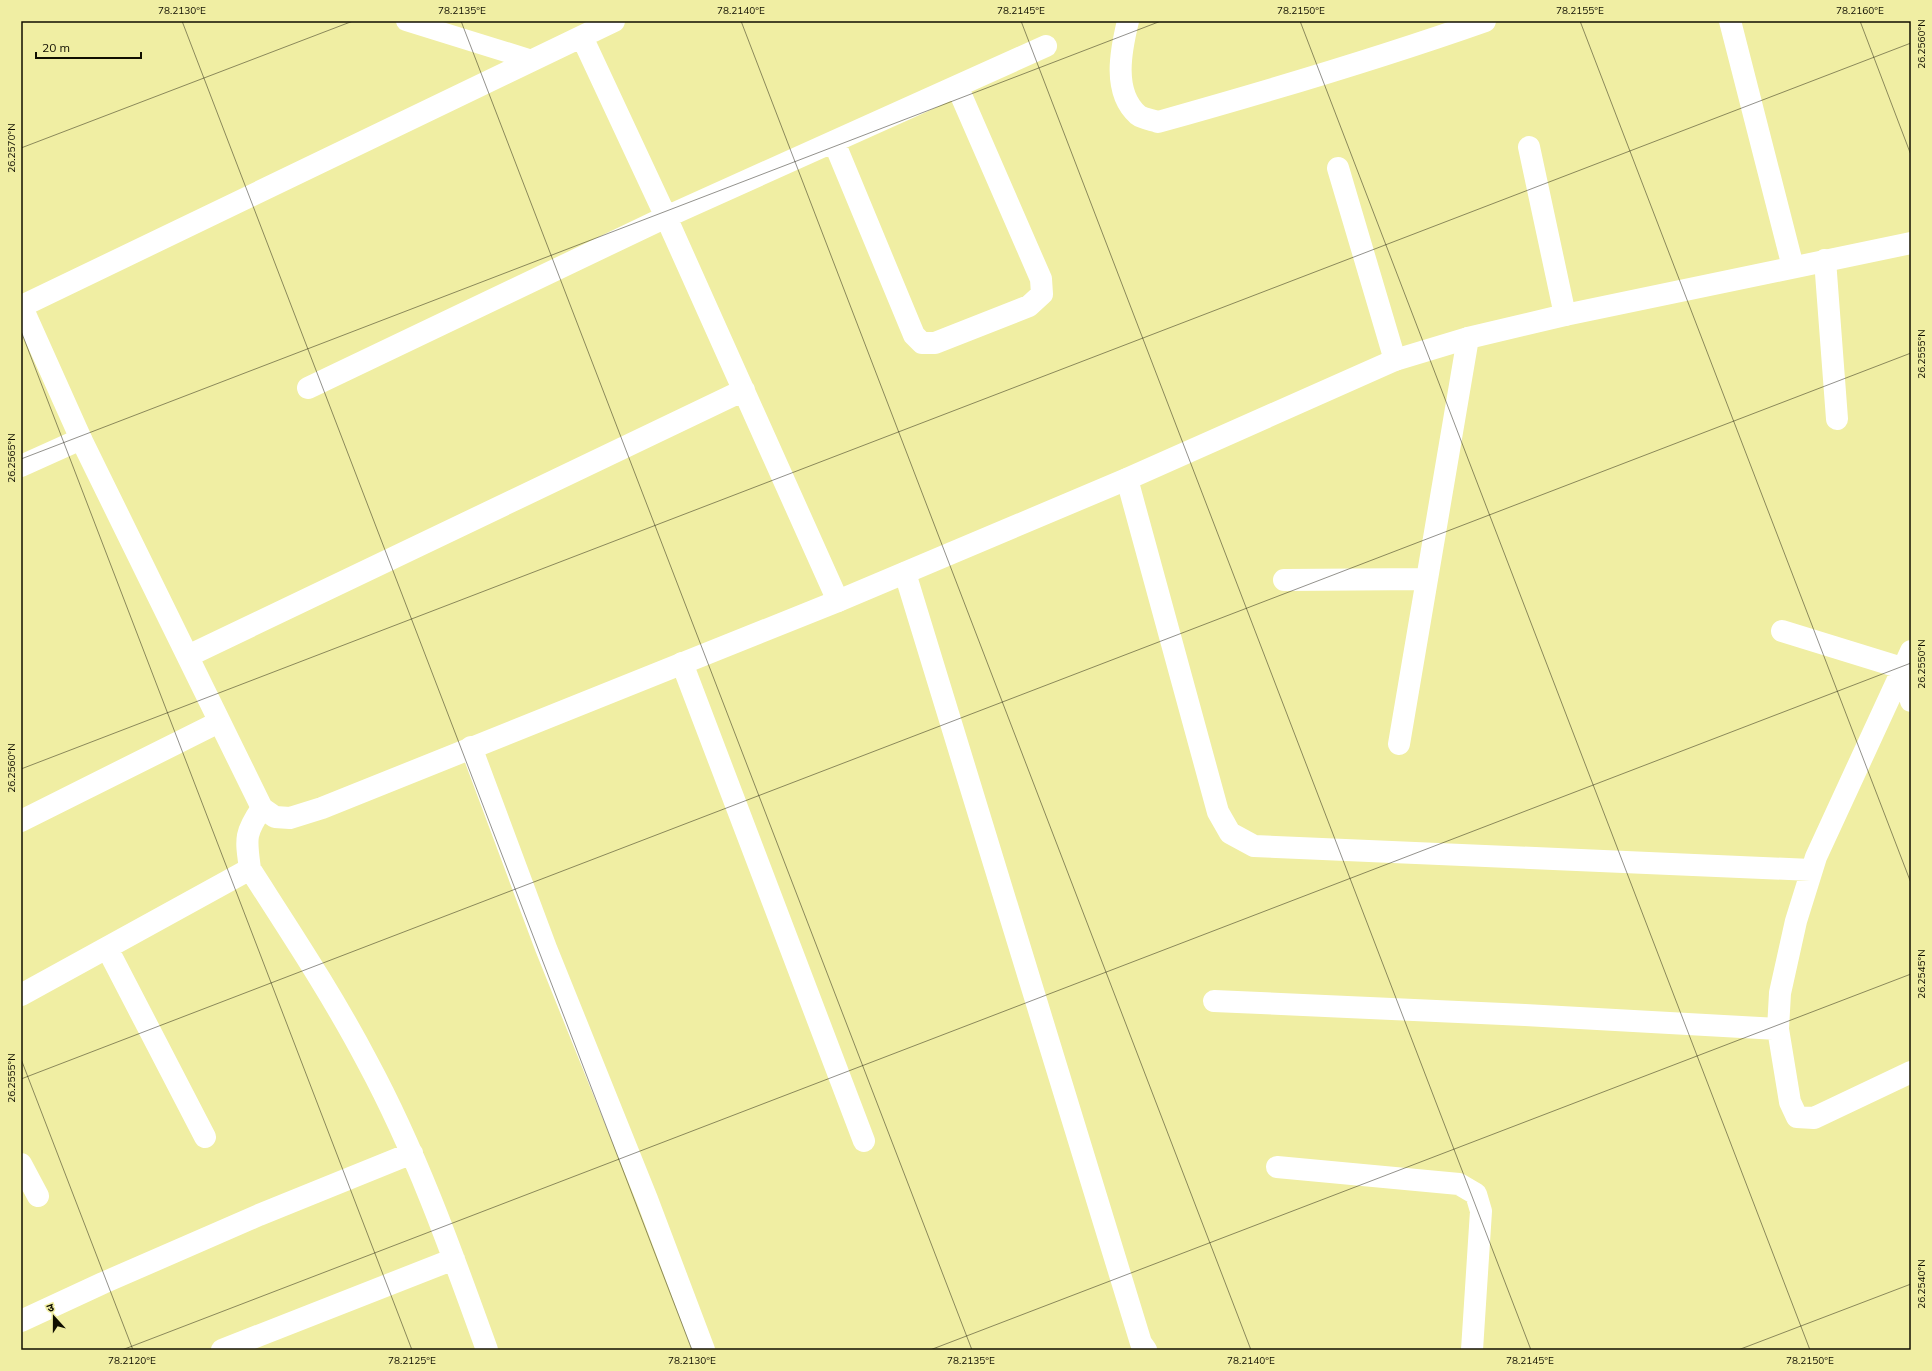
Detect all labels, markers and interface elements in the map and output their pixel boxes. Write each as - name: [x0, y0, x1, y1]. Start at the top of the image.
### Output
- text: 78.2130°E: [158, 4, 206, 17]
- text: 78.2135°E: [438, 4, 486, 17]
- text: 78.2140°E: [717, 4, 765, 17]
- text: 78.2145°E: [997, 4, 1045, 17]
- text: 78.2150°E: [1277, 4, 1325, 17]
- text: 78.2155°E: [1556, 4, 1604, 17]
- text: 78.2160°E: [1836, 4, 1884, 17]
- text: 26.2560°N: [1915, 19, 1928, 69]
- scale bar: [36, 34, 141, 60]
- text: 20 m: [42, 40, 70, 55]
- text: 26.2570°N: [5, 123, 18, 173]
- text: 26.2555°N: [1915, 329, 1928, 379]
- text: 26.2565°N: [5, 433, 18, 483]
- text: 26.2550°N: [1915, 639, 1928, 689]
- text: 26.2560°N: [5, 743, 18, 793]
- text: 26.2545°N: [1915, 949, 1928, 999]
- text: 26.2555°N: [5, 1053, 18, 1103]
- text: 26.2540°N: [1915, 1259, 1928, 1309]
- north arrow: [34, 1297, 74, 1337]
- text: उ: [45, 1300, 56, 1315]
- text: 78.2120°E: [108, 1354, 156, 1367]
- text: 78.2125°E: [388, 1354, 436, 1367]
- text: 78.2130°E: [668, 1354, 716, 1367]
- text: 78.2135°E: [947, 1354, 995, 1367]
- text: 78.2140°E: [1227, 1354, 1275, 1367]
- text: 78.2145°E: [1506, 1354, 1554, 1367]
- text: 78.2150°E: [1786, 1354, 1834, 1367]

